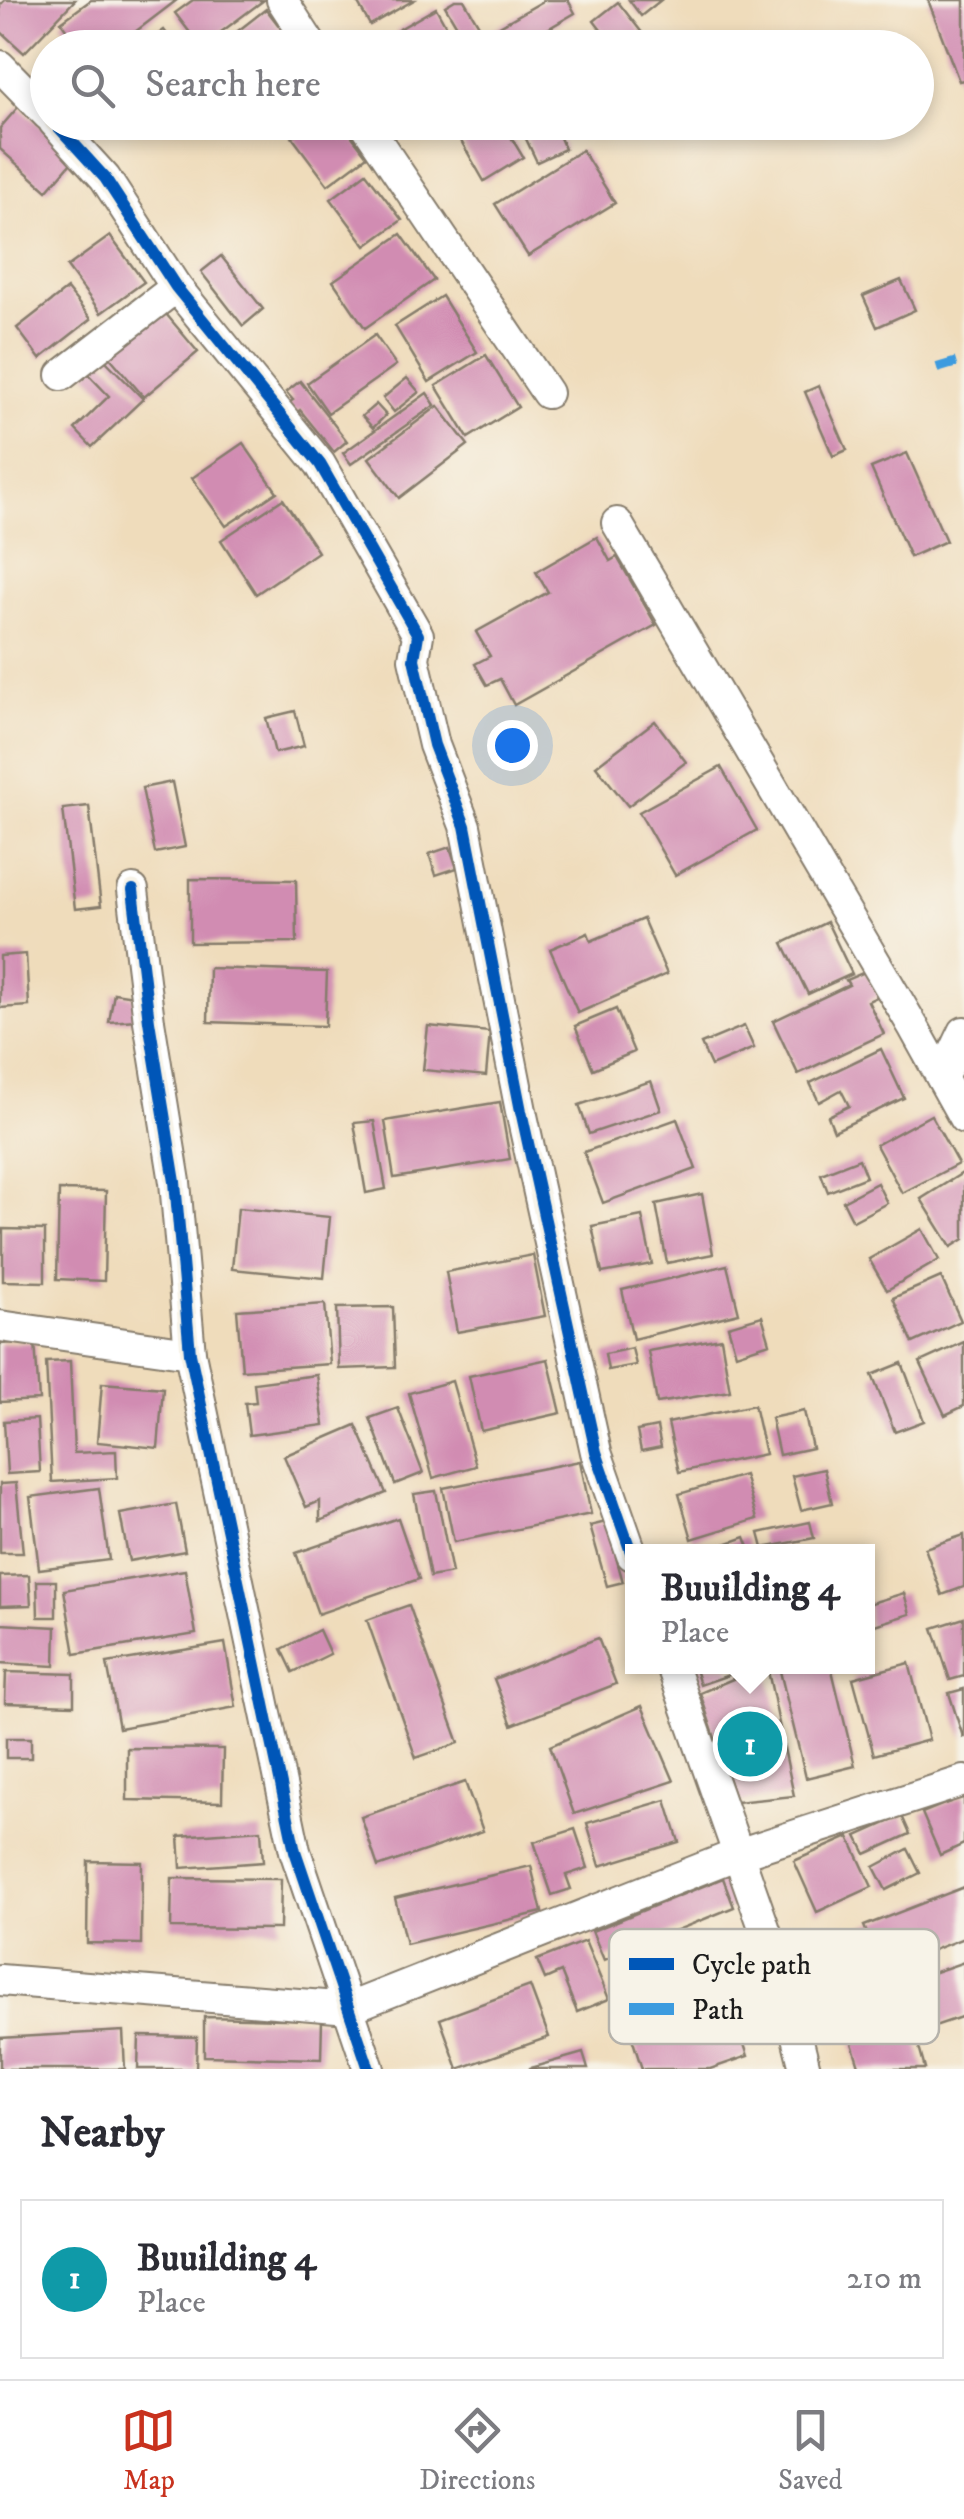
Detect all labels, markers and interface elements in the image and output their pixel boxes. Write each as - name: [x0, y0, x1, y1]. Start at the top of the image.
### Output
- search box: [30, 30, 934, 140]
- icon: search: [65, 58, 120, 113]
- text: Search here: [145, 61, 321, 109]
- your location: [487, 720, 538, 771]
- popup: [625, 1544, 875, 1674]
- text: Buuilding 4: [660, 1565, 840, 1613]
- text: Place: [660, 1613, 729, 1653]
- pin: 1: [718, 1706, 782, 1782]
- legend: [609, 1929, 939, 2044]
- text: Cycle path: [692, 1948, 811, 1983]
- text: Path: [692, 1993, 744, 2028]
- text: Nearby: [40, 2108, 164, 2160]
- text: Buuilding 4: [137, 2235, 316, 2283]
- text: 1: [69, 2259, 80, 2299]
- text: 210 m: [847, 2259, 922, 2299]
- text: Place: [137, 2283, 206, 2323]
- tab: Map: [121, 2403, 176, 2498]
- tab: Directions: [419, 2403, 535, 2498]
- tab: Saved: [778, 2403, 843, 2498]

